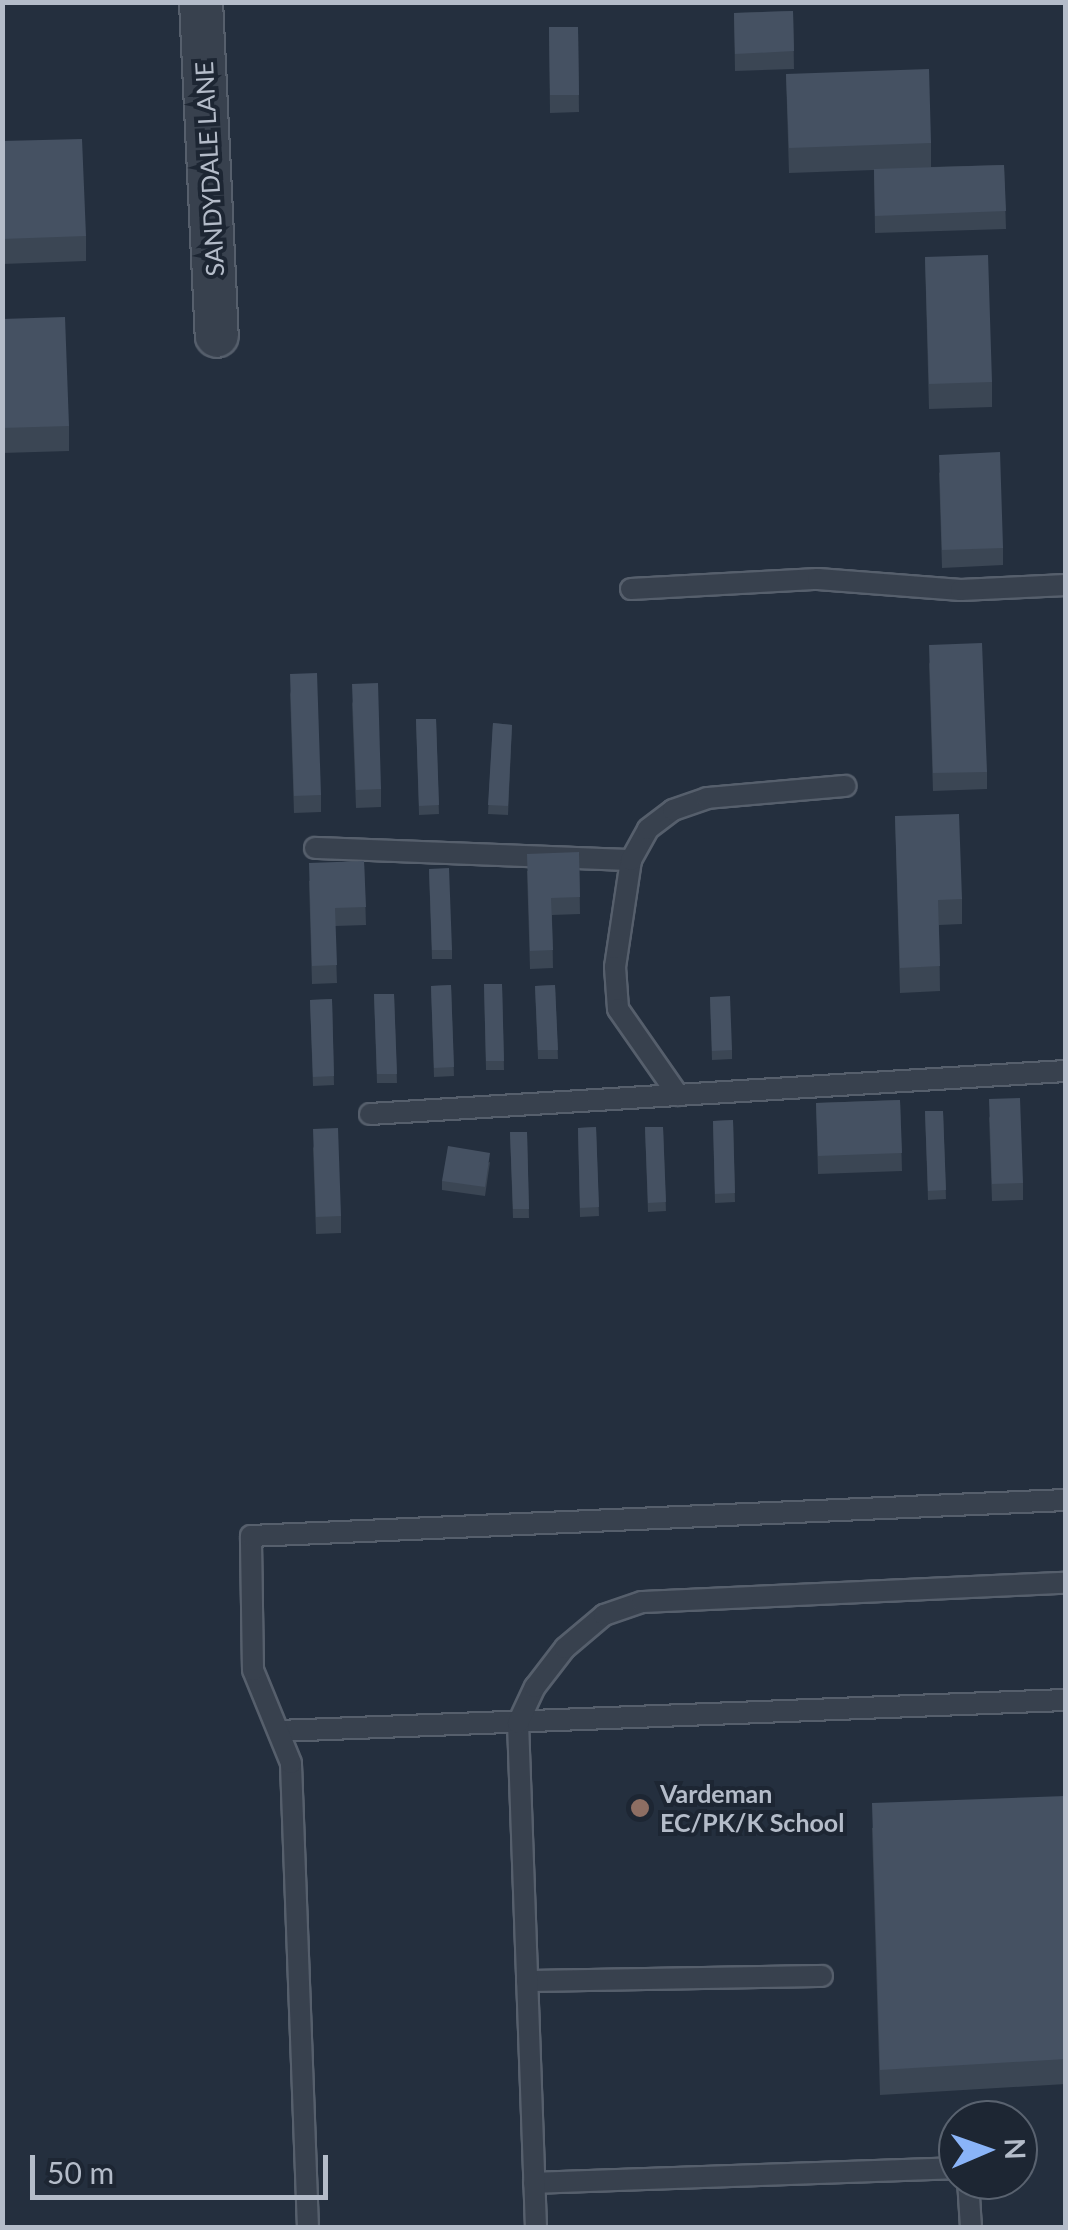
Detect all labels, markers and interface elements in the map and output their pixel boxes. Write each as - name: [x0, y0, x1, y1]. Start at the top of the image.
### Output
- street label: SANDYDALE LANE: [188, 61, 230, 277]
- place label: Vardeman EC/PK/K School: [660, 1779, 844, 1838]
- marker: Vardeman EC/PK/K School: [629, 1797, 651, 1819]
- north arrow: [938, 2100, 1038, 2200]
- scale bar: [35, 2135, 332, 2197]
- text: N: [999, 2138, 1033, 2160]
- text: 50 m: [47, 2154, 114, 2190]

